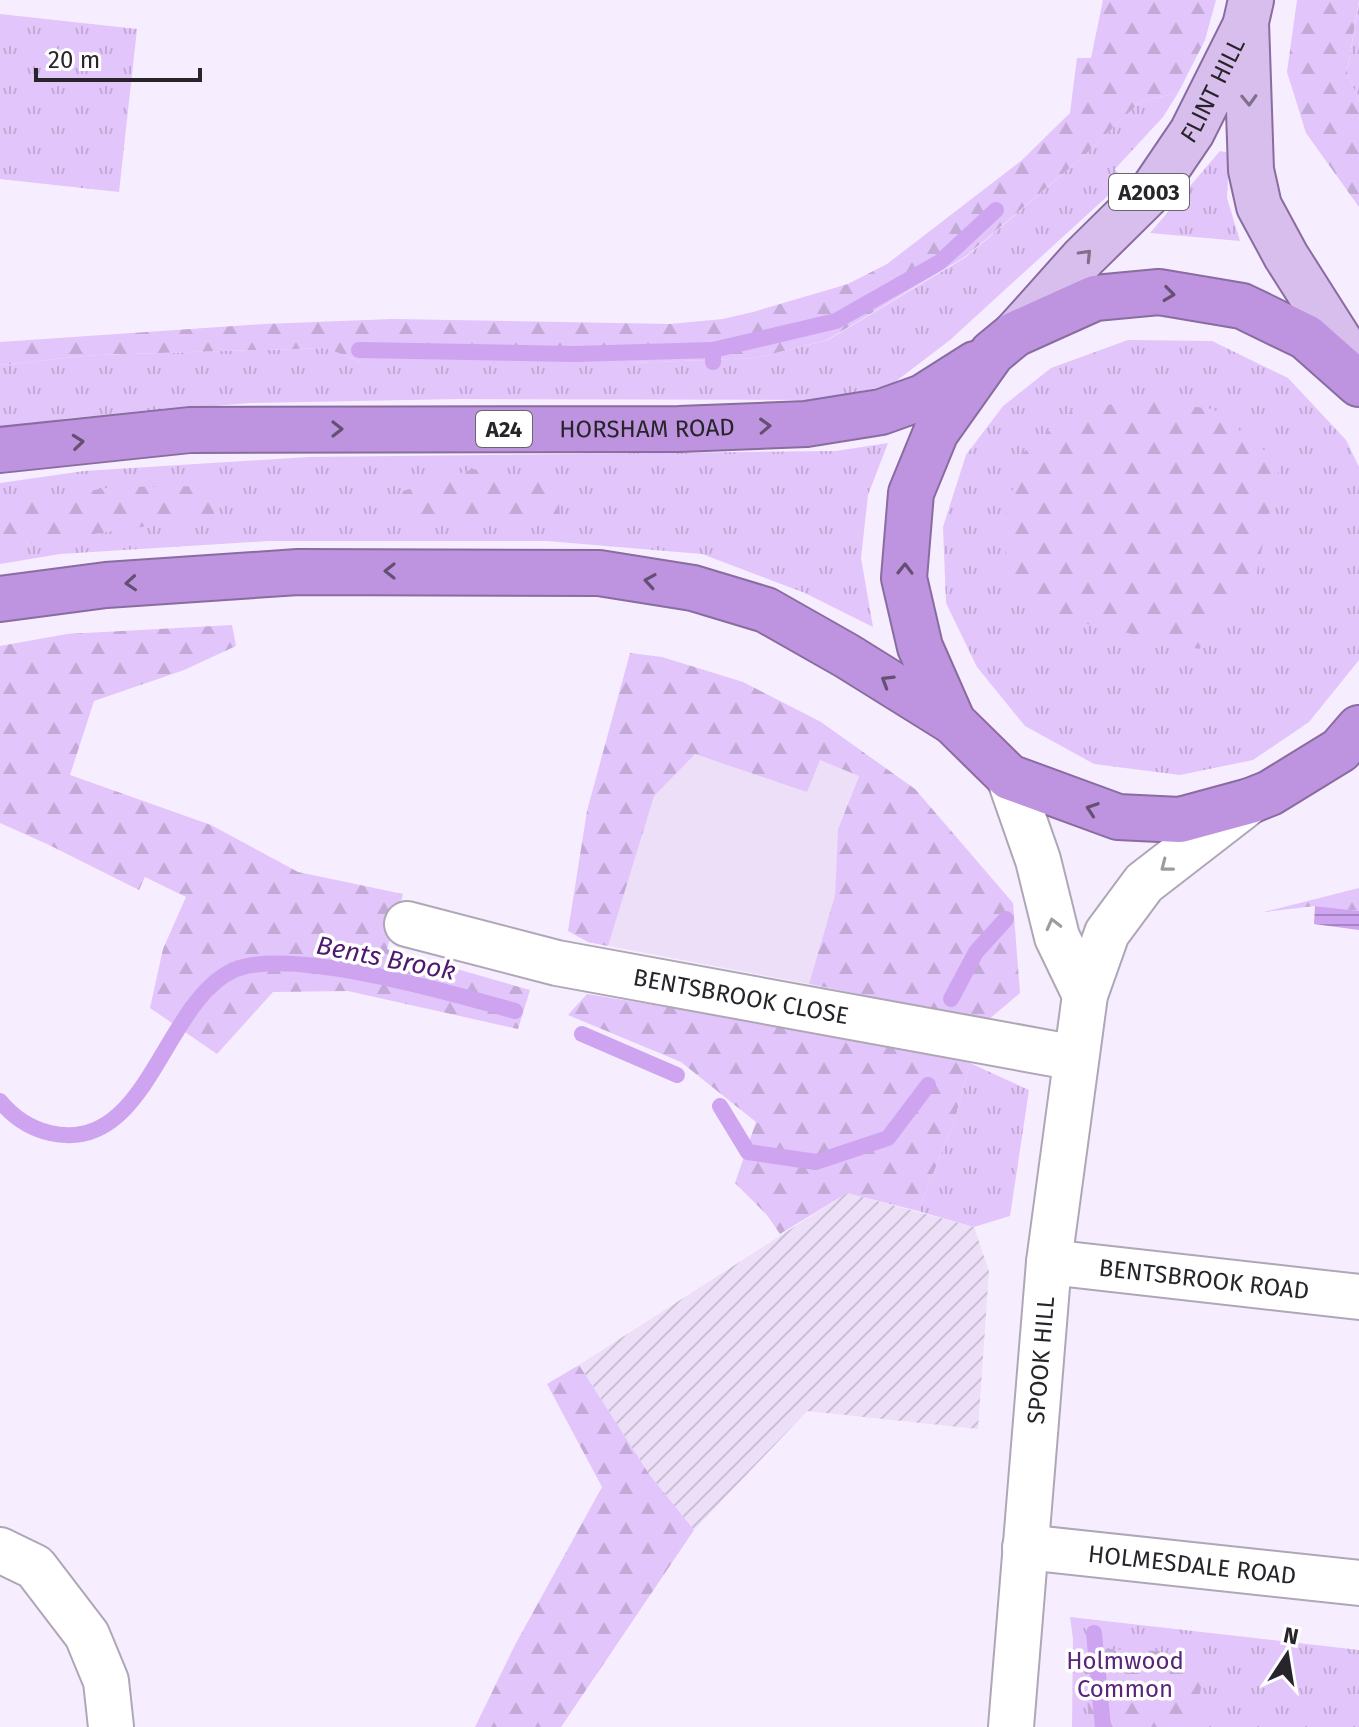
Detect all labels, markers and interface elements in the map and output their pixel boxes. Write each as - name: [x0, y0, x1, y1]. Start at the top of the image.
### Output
- scale bar: [36, 32, 200, 82]
- street label: FLINT HILL: [1175, 33, 1251, 148]
- text: 20 m: [48, 46, 100, 74]
- one-way arrow: [1240, 94, 1257, 107]
- road number: A2003: [1109, 174, 1189, 210]
- one-way arrow: [1077, 250, 1092, 264]
- one-way arrow: [1162, 285, 1176, 302]
- road number: A24: [476, 411, 532, 447]
- street label: HORSHAM ROAD: [559, 413, 735, 443]
- one-way arrow: [759, 417, 772, 434]
- one-way arrow: [331, 420, 344, 438]
- one-way arrow: [71, 433, 84, 450]
- one-way arrow: [383, 562, 396, 580]
- one-way arrow: [897, 562, 914, 575]
- one-way arrow: [643, 573, 657, 590]
- one-way arrow: [124, 574, 137, 591]
- one-way arrow: [881, 675, 896, 690]
- one-way arrow: [1086, 802, 1100, 818]
- one-way arrow: [1160, 856, 1175, 870]
- one-way arrow: [1046, 917, 1063, 931]
- water label: Bents Brook: [314, 930, 458, 987]
- street label: BENTSBROOK CLOSE: [631, 963, 851, 1030]
- street label: BENTSBROOK ROAD: [1097, 1254, 1311, 1305]
- street label: SPOOK HILL: [1022, 1295, 1060, 1425]
- street label: HOLMESDALE ROAD: [1087, 1540, 1297, 1590]
- north arrow: [1247, 1615, 1327, 1695]
- text: N: [1281, 1621, 1301, 1651]
- park label: Holmwood Common: [1066, 1647, 1184, 1703]

